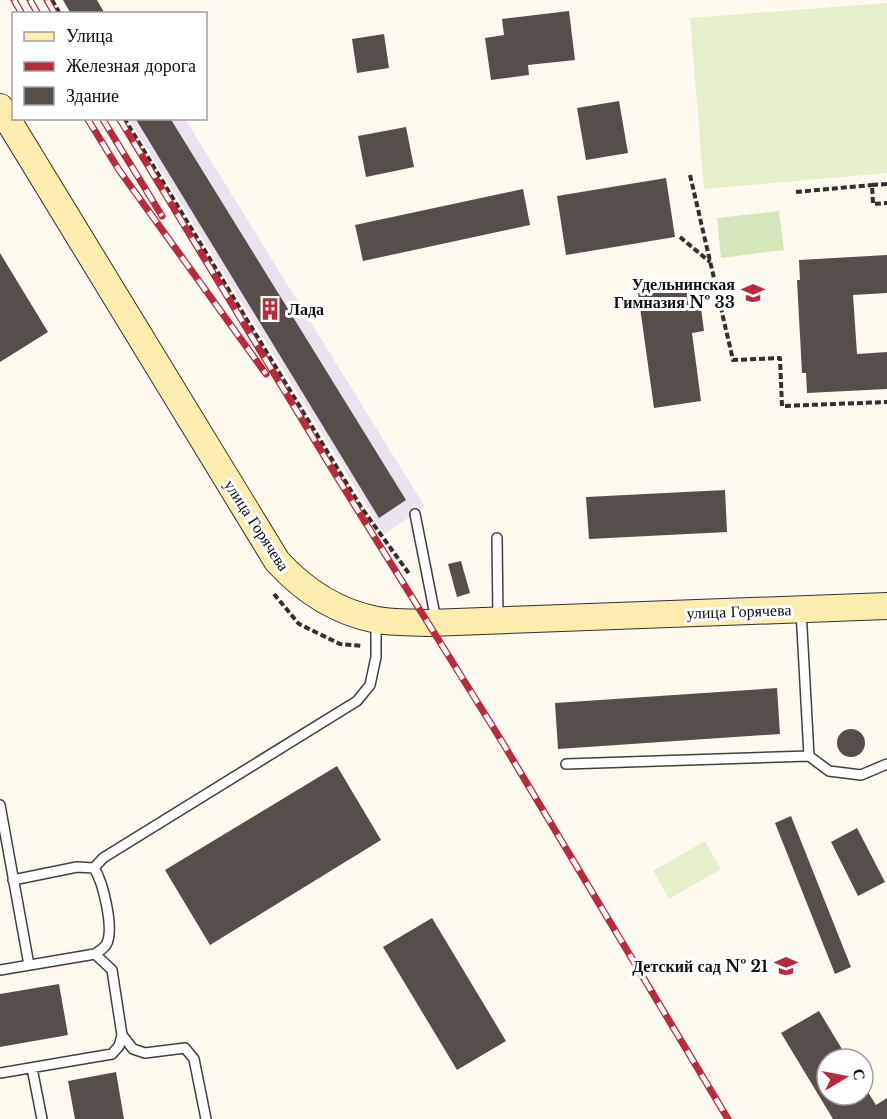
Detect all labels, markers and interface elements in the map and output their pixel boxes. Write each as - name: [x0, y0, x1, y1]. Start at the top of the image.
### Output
- legend: [12, 12, 207, 120]
- text: Улица: [66, 25, 113, 47]
- text: Железная дорога: [66, 55, 196, 77]
- text: Здание: [66, 85, 119, 107]
- place label: Удельнинская Гимназия № 33: [614, 274, 735, 312]
- school or university icon: Удельнинская Гимназия № 33: [740, 280, 766, 306]
- building icon: Лада: [257, 296, 283, 322]
- place label: Лада: [288, 299, 324, 319]
- street label: улица Горячева: [220, 476, 294, 574]
- street label: улица Горячева: [686, 599, 792, 623]
- school or university icon: Детский сад № 21: [773, 953, 799, 979]
- place label: Детский сад № 21: [632, 956, 768, 976]
- north arrow: [815, 1047, 875, 1107]
- text: С: [849, 1067, 871, 1082]

